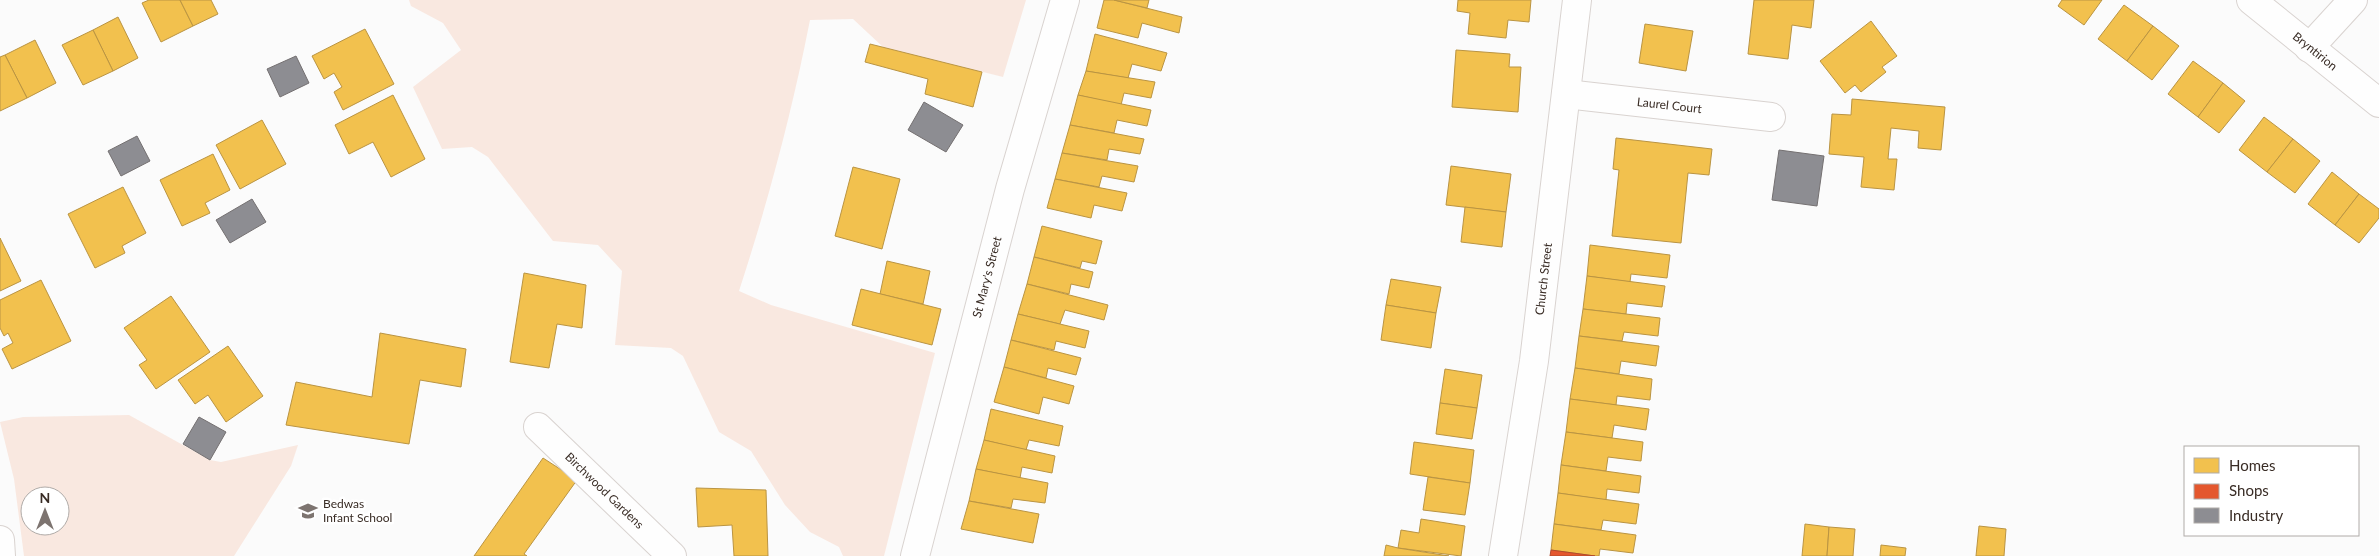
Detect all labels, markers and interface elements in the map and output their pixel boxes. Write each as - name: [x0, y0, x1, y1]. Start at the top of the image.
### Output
- street label: Bryntirion: [2290, 29, 2341, 73]
- street label: Laurel Court: [1636, 94, 1703, 116]
- street label: St Mary's Street: [969, 234, 1005, 319]
- street label: Church Street: [1532, 241, 1555, 316]
- legend: [2184, 446, 2359, 536]
- street label: Birchwood Gardens: [562, 449, 647, 532]
- text: Homes: [2229, 456, 2275, 474]
- text: Shops: [2229, 481, 2269, 499]
- north arrow: [20, 486, 70, 536]
- text: N: [40, 489, 50, 506]
- place label: Bedwas Infant School: [323, 496, 392, 525]
- school or university icon: Bedwas Infant School: [297, 500, 319, 522]
- text: Industry: [2229, 506, 2284, 524]

